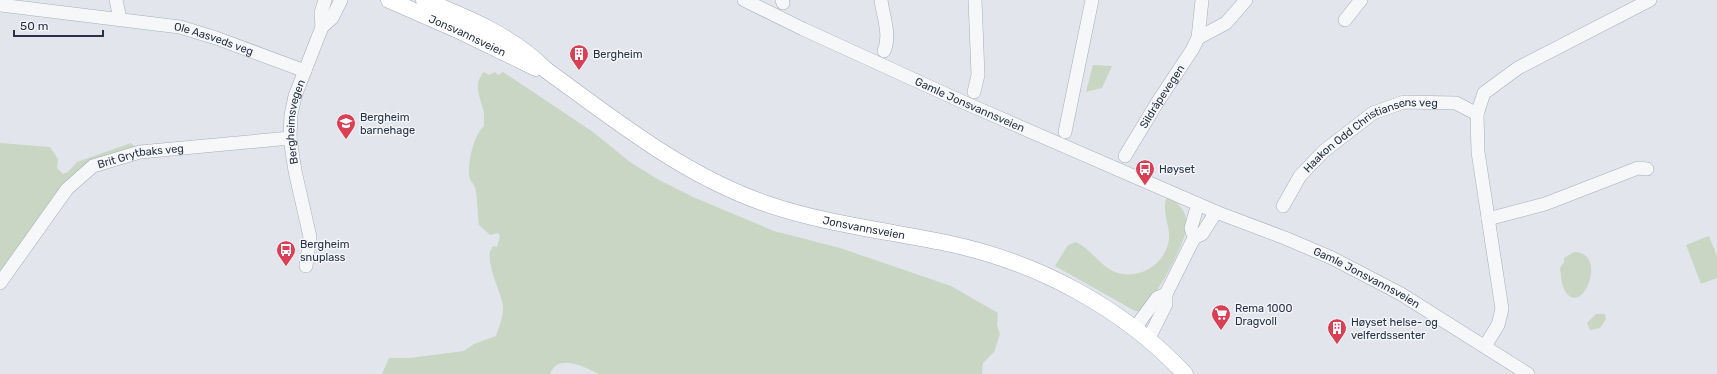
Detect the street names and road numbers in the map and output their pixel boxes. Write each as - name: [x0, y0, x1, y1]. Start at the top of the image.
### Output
- street label: Jonsvannsveien: [427, 12, 508, 59]
- street label: Ole Aasveds veg: [173, 20, 255, 58]
- street label: Sildråpevegen: [1137, 63, 1187, 131]
- street label: Gamle Jonsvannsveien: [913, 75, 1027, 135]
- street label: Bergheimsvegen: [284, 78, 308, 165]
- street label: Haakon Odd Christiansens veg: [1301, 96, 1438, 175]
- street label: Brit Grytbaks veg: [96, 142, 184, 171]
- street label: Jonsvannsveien: [821, 214, 906, 242]
- street label: Gamle Jonsvannsveien: [1311, 245, 1422, 311]

